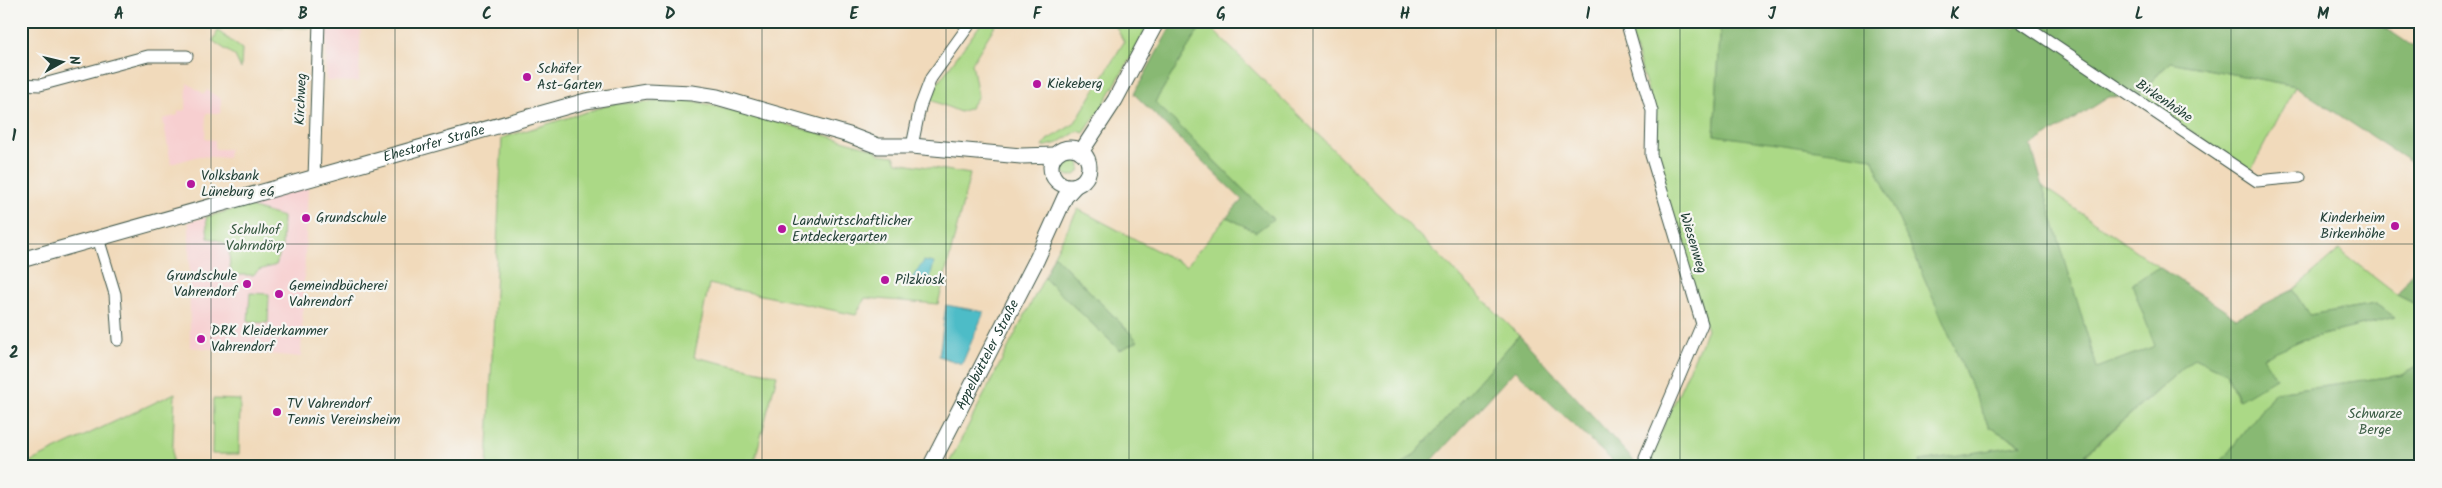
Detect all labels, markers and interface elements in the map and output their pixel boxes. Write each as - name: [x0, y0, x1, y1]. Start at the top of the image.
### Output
- text: A: [114, 2, 124, 27]
- text: B: [298, 2, 308, 27]
- text: C: [482, 2, 492, 27]
- text: D: [665, 2, 676, 27]
- text: E: [850, 2, 860, 27]
- text: F: [1033, 2, 1043, 27]
- text: G: [1216, 2, 1226, 27]
- text: H: [1400, 2, 1410, 27]
- text: I: [1586, 2, 1591, 27]
- text: J: [1768, 2, 1777, 27]
- text: K: [1950, 2, 1960, 27]
- text: L: [2135, 2, 2143, 27]
- text: M: [2317, 2, 2330, 27]
- north arrow: [38, 38, 88, 88]
- text: N: [62, 54, 85, 66]
- place label: Schäfer Ast-Garten: [537, 58, 602, 96]
- marker: Schäfer Ast-Garten: [521, 71, 533, 83]
- street label: Kirchweg: [289, 72, 313, 126]
- place label: Kiekeberg: [1047, 73, 1103, 95]
- street label: Birkenhöhe: [2131, 74, 2198, 129]
- marker: Kiekeberg: [1031, 78, 1043, 90]
- street label: Ehestorfer Straße: [381, 119, 488, 169]
- text: 1: [12, 124, 17, 149]
- place label: Volksbank Lüneburg eG: [201, 165, 275, 203]
- marker: Volksbank Lüneburg eG: [185, 178, 197, 190]
- place label: Grundschule: [316, 207, 387, 229]
- place label: Kinderheim Birkenhöhe: [2320, 207, 2386, 245]
- place label: Landwirtschaftlicher Entdeckergarten: [792, 210, 913, 248]
- street label: Wiesenweg: [1673, 210, 1713, 276]
- marker: Grundschule: [300, 212, 312, 224]
- park label: Schulhof Vahrndörp: [226, 219, 284, 257]
- marker: Kinderheim Birkenhöhe: [2389, 220, 2401, 232]
- marker: Landwirtschaftlicher Entdeckergarten: [776, 223, 788, 235]
- place label: Grundschule Vahrendorf: [166, 265, 239, 303]
- place label: Pilzkiosk: [895, 269, 945, 291]
- marker: Pilzkiosk: [879, 274, 891, 286]
- place label: Gemeindbücherei Vahrendorf: [289, 275, 388, 313]
- marker: Grundschule Vahrendorf: [241, 278, 253, 290]
- marker: Gemeindbücherei Vahrendorf: [273, 288, 285, 300]
- street label: Appelbütteler Straße: [950, 295, 1026, 414]
- place label: DRK Kleiderkammer Vahrendorf: [211, 320, 329, 358]
- marker: DRK Kleiderkammer Vahrendorf: [195, 333, 207, 345]
- text: 2: [9, 341, 19, 366]
- place label: TV Vahrendorf Tennis Vereinsheim: [287, 393, 400, 431]
- park label: Schwarze Berge: [2348, 403, 2403, 441]
- marker: TV Vahrendorf Tennis Vereinsheim: [271, 406, 283, 418]

